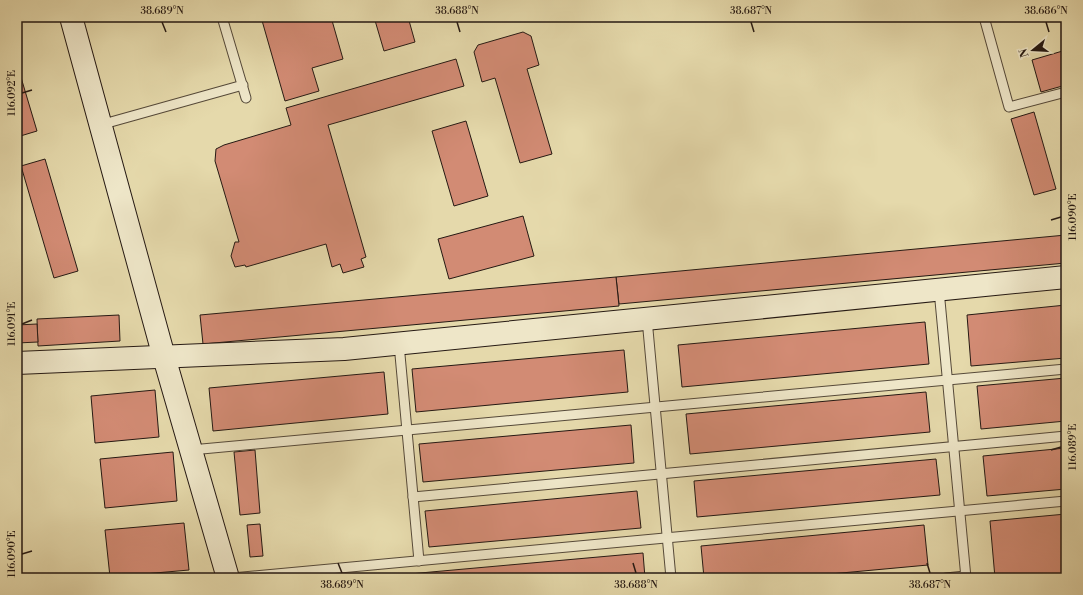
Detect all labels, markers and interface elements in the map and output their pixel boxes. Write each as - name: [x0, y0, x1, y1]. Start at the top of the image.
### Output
- text: 38.689°N: [140, 5, 184, 17]
- text: 38.688°N: [435, 5, 479, 17]
- text: 38.687°N: [730, 5, 773, 17]
- text: 38.686°N: [1024, 5, 1068, 17]
- north arrow: [1013, 30, 1053, 70]
- text: N: [1016, 46, 1032, 59]
- text: 116.092°E: [6, 70, 18, 116]
- text: 116.090°E: [1067, 194, 1079, 240]
- text: 116.091°E: [6, 302, 18, 346]
- text: 116.089°E: [1067, 424, 1079, 470]
- text: 116.090°E: [6, 531, 18, 577]
- text: 38.689°N: [320, 579, 364, 591]
- text: 38.688°N: [614, 579, 658, 591]
- text: 38.687°N: [909, 579, 952, 591]

